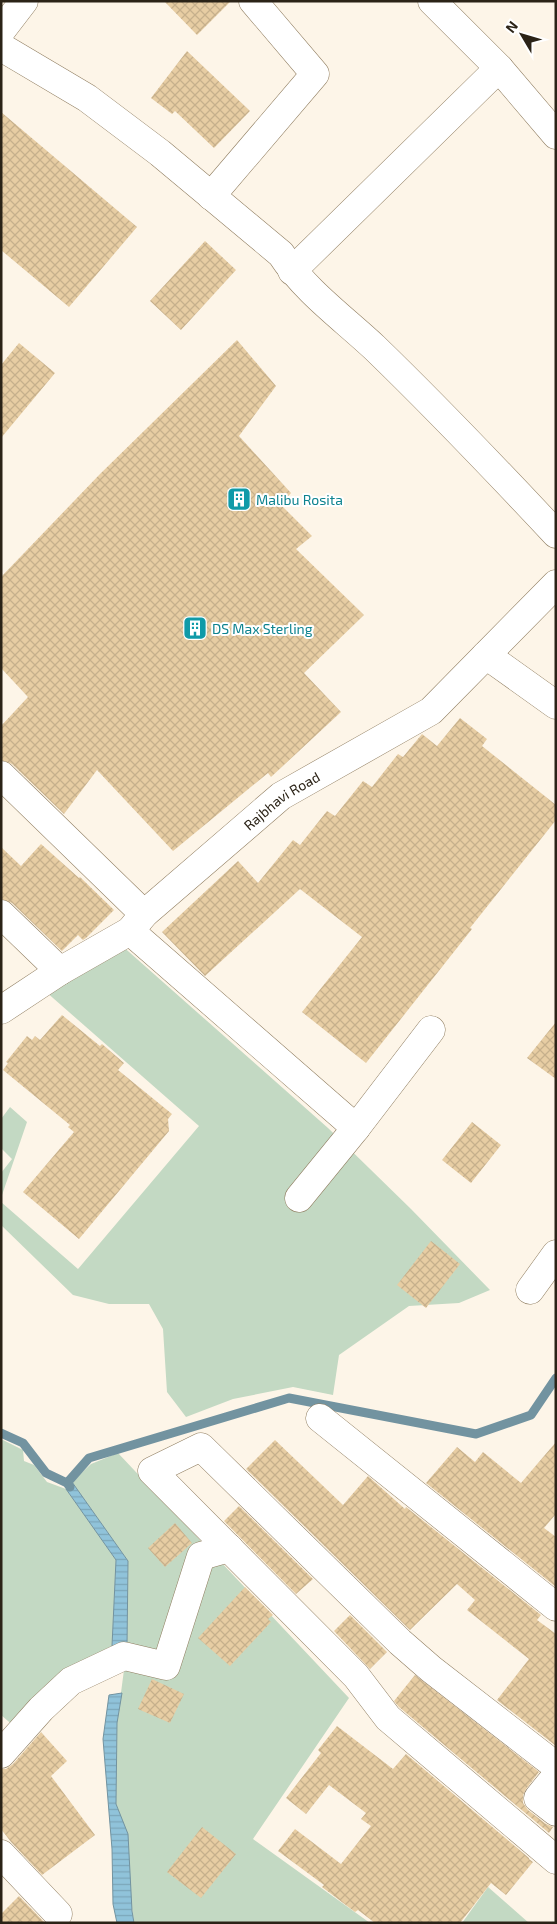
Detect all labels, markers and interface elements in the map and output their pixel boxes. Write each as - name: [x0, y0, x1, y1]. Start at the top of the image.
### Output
- north arrow: [497, 10, 547, 60]
- text: N: [502, 17, 521, 36]
- building icon: Malibu Rosita: [226, 486, 252, 512]
- place label: Malibu Rosita: [256, 491, 343, 508]
- building icon: DS Max Sterling: [182, 615, 208, 641]
- place label: DS Max Sterling: [212, 620, 313, 637]
- street label: Rajbhavi Road: [240, 768, 322, 833]

